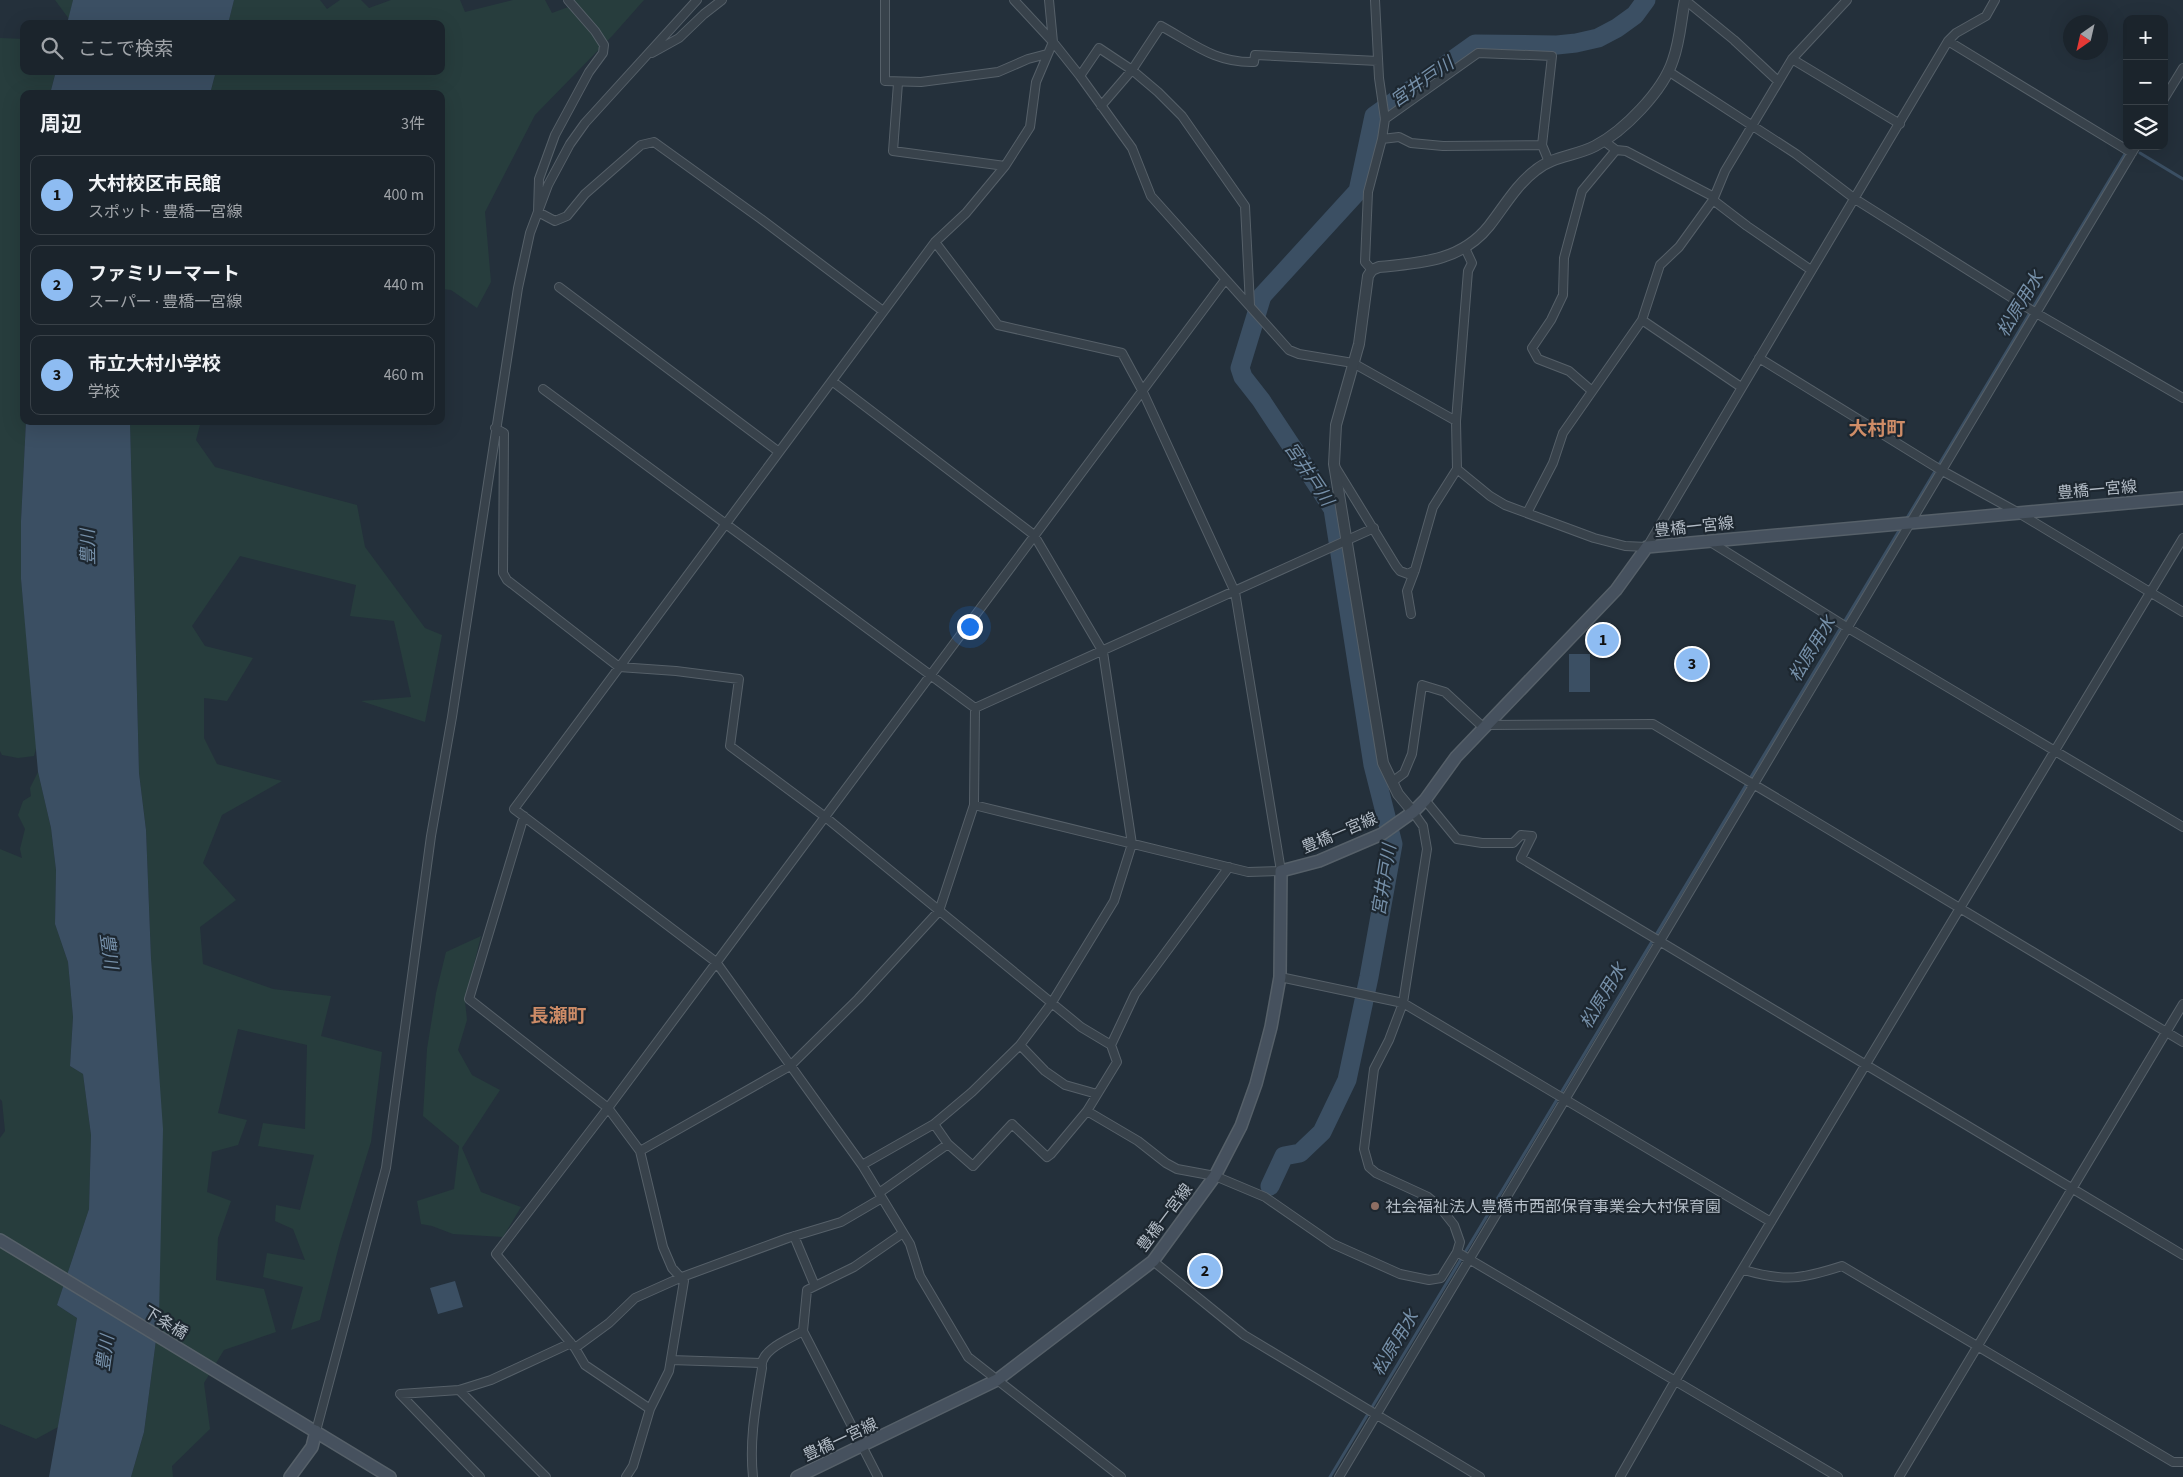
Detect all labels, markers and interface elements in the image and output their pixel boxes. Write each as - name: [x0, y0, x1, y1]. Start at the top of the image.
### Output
- north arrow: [2063, 15, 2108, 60]
- map controls: [2123, 15, 2168, 150]
- button: +: [2123, 15, 2168, 60]
- search box: [20, 20, 445, 75]
- icon: search: [38, 34, 66, 62]
- text: ここで検索: [78, 36, 173, 63]
- water label: 宮井戸川: [1386, 50, 1461, 113]
- button: −: [2123, 60, 2168, 105]
- button: layers: [2123, 105, 2168, 150]
- text: 周辺: [40, 109, 82, 139]
- text: 3件: [401, 113, 425, 135]
- text: 大村校区市民館: [88, 171, 221, 198]
- text: 1: [53, 184, 61, 206]
- text: 400 m: [384, 184, 424, 206]
- text: スポット · 豊橋一宮線: [88, 201, 242, 223]
- text: ファミリーマート: [88, 261, 240, 288]
- water label: 松原用水: [1991, 265, 2051, 342]
- text: 2: [53, 274, 61, 296]
- text: 440 m: [384, 274, 424, 296]
- text: スーパー · 豊橋一宮線: [88, 291, 242, 313]
- text: 市立大村小学校: [88, 351, 221, 378]
- text: 3: [53, 364, 61, 386]
- text: 460 m: [384, 364, 424, 386]
- text: 学校: [88, 381, 120, 403]
- district label: 大村町: [1848, 416, 1906, 443]
- water label: 宮井戸川: [1278, 437, 1340, 513]
- street label: 豊橋一宮線: [2056, 476, 2138, 504]
- street label: 豊橋一宮線: [1653, 512, 1735, 542]
- water label: 豊川: [76, 527, 101, 565]
- water label: 松原用水: [1783, 610, 1843, 687]
- your location: [957, 614, 983, 640]
- pin: 1: [1587, 621, 1619, 659]
- pin: 3: [1676, 645, 1708, 683]
- street label: 豊橋一宮線: [1298, 807, 1381, 859]
- water label: 宮井戸川: [1367, 841, 1403, 918]
- water label: 豊川: [94, 932, 124, 973]
- water label: 松原用水: [1574, 957, 1634, 1034]
- district label: 長瀬町: [529, 1003, 587, 1030]
- street label: 豊橋一宮線: [1132, 1179, 1198, 1256]
- place label: 社会福祉法人豊橋市西部保育事業会大村保育園: [1385, 1196, 1721, 1218]
- marker: 社会福祉法人豊橋市西部保育事業会大村保育園: [1369, 1200, 1381, 1212]
- pin: 2: [1189, 1252, 1221, 1290]
- street label: 下条橋: [139, 1301, 192, 1345]
- water label: 松原用水: [1366, 1304, 1426, 1381]
- water label: 豊川: [91, 1332, 121, 1373]
- street label: 豊橋一宮線: [800, 1413, 881, 1467]

